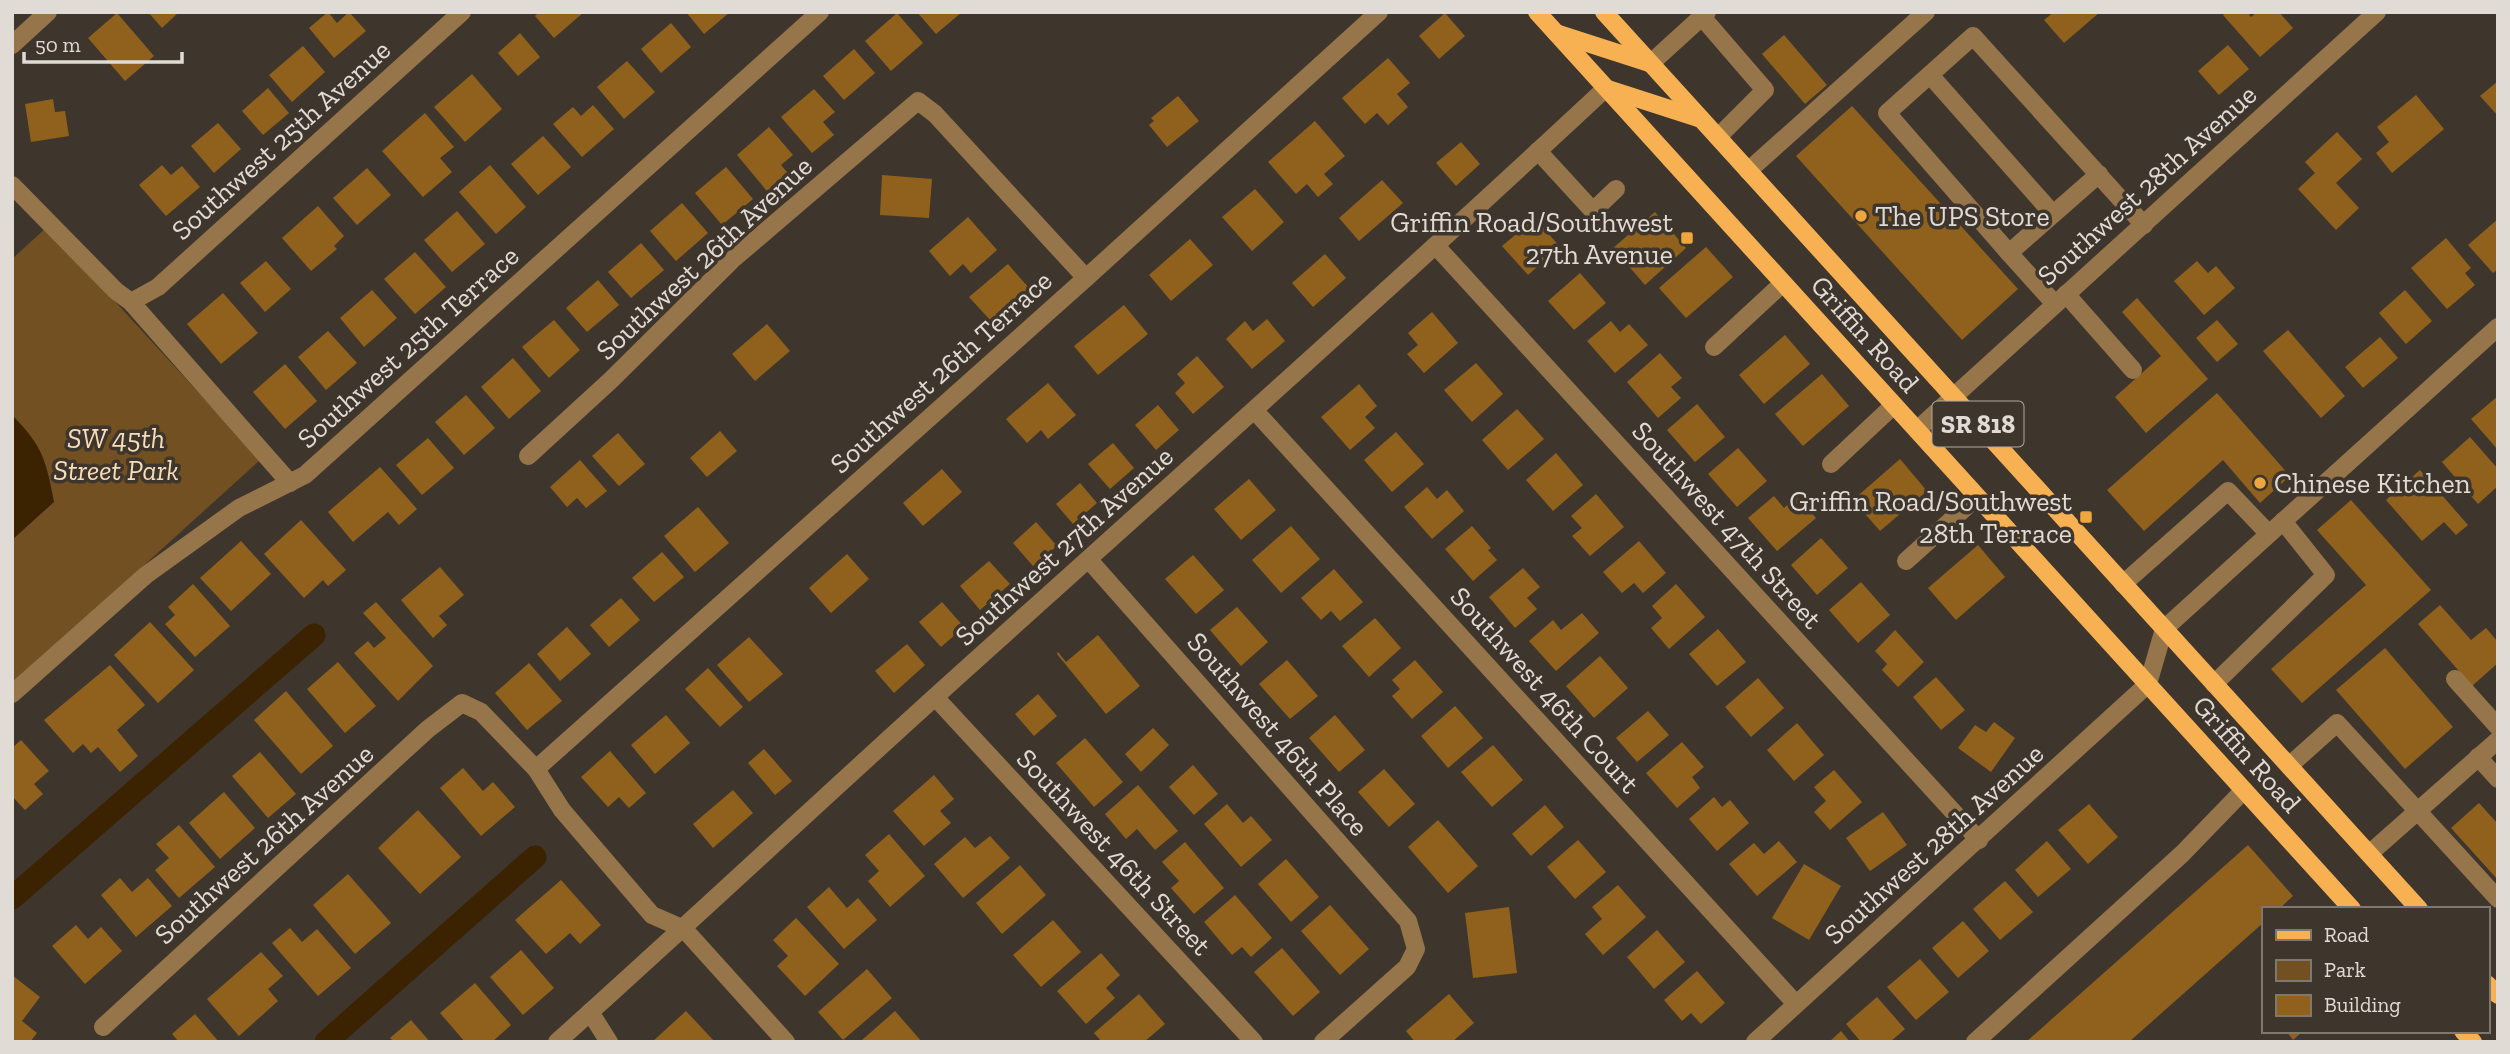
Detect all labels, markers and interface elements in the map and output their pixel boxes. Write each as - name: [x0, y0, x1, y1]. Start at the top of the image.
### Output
- scale bar: [24, 21, 182, 65]
- text: 50 m: [35, 32, 81, 57]
- street label: Southwest 25th Avenue: [165, 33, 397, 247]
- street label: Southwest 28th Avenue: [2031, 78, 2263, 292]
- street label: Southwest 26th Avenue: [589, 149, 819, 367]
- place label: The UPS Store: [1875, 200, 2050, 233]
- place label: Griffin Road/Southwest 27th Avenue: [1390, 206, 1674, 271]
- marker: The UPS Store: [1853, 208, 1869, 224]
- marker: Griffin Road/Southwest 27th Avenue: [1679, 230, 1695, 246]
- street label: Southwest 25th Terrace: [291, 239, 525, 455]
- street label: Southwest 26th Terrace: [823, 264, 1059, 480]
- street label: Griffin Road: [1804, 269, 1926, 399]
- road number: SR 818: [1932, 402, 2024, 446]
- street label: Southwest 47th Street: [1625, 415, 1829, 636]
- park label: SW 45th Street Park: [53, 422, 179, 487]
- street label: Southwest 27th Avenue: [948, 440, 1180, 652]
- place label: Chinese Kitchen: [2274, 467, 2471, 500]
- marker: Chinese Kitchen: [2252, 475, 2268, 491]
- place label: Griffin Road/Southwest 28th Terrace: [1789, 485, 2073, 550]
- marker: Griffin Road/Southwest 28th Terrace: [2078, 509, 2094, 525]
- street label: Southwest 46th Court: [1444, 580, 1647, 800]
- street label: Southwest 46th Place: [1181, 625, 1375, 843]
- street label: Griffin Road: [2186, 689, 2308, 819]
- street label: Southwest 26th Avenue: [148, 737, 380, 951]
- street label: Southwest 28th Avenue: [1818, 737, 2050, 951]
- street label: Southwest 46th Street: [1010, 742, 1218, 962]
- legend: [2262, 907, 2489, 1033]
- text: Road: [2324, 922, 2370, 947]
- text: Park: [2324, 957, 2366, 982]
- text: Building: [2324, 992, 2401, 1017]

